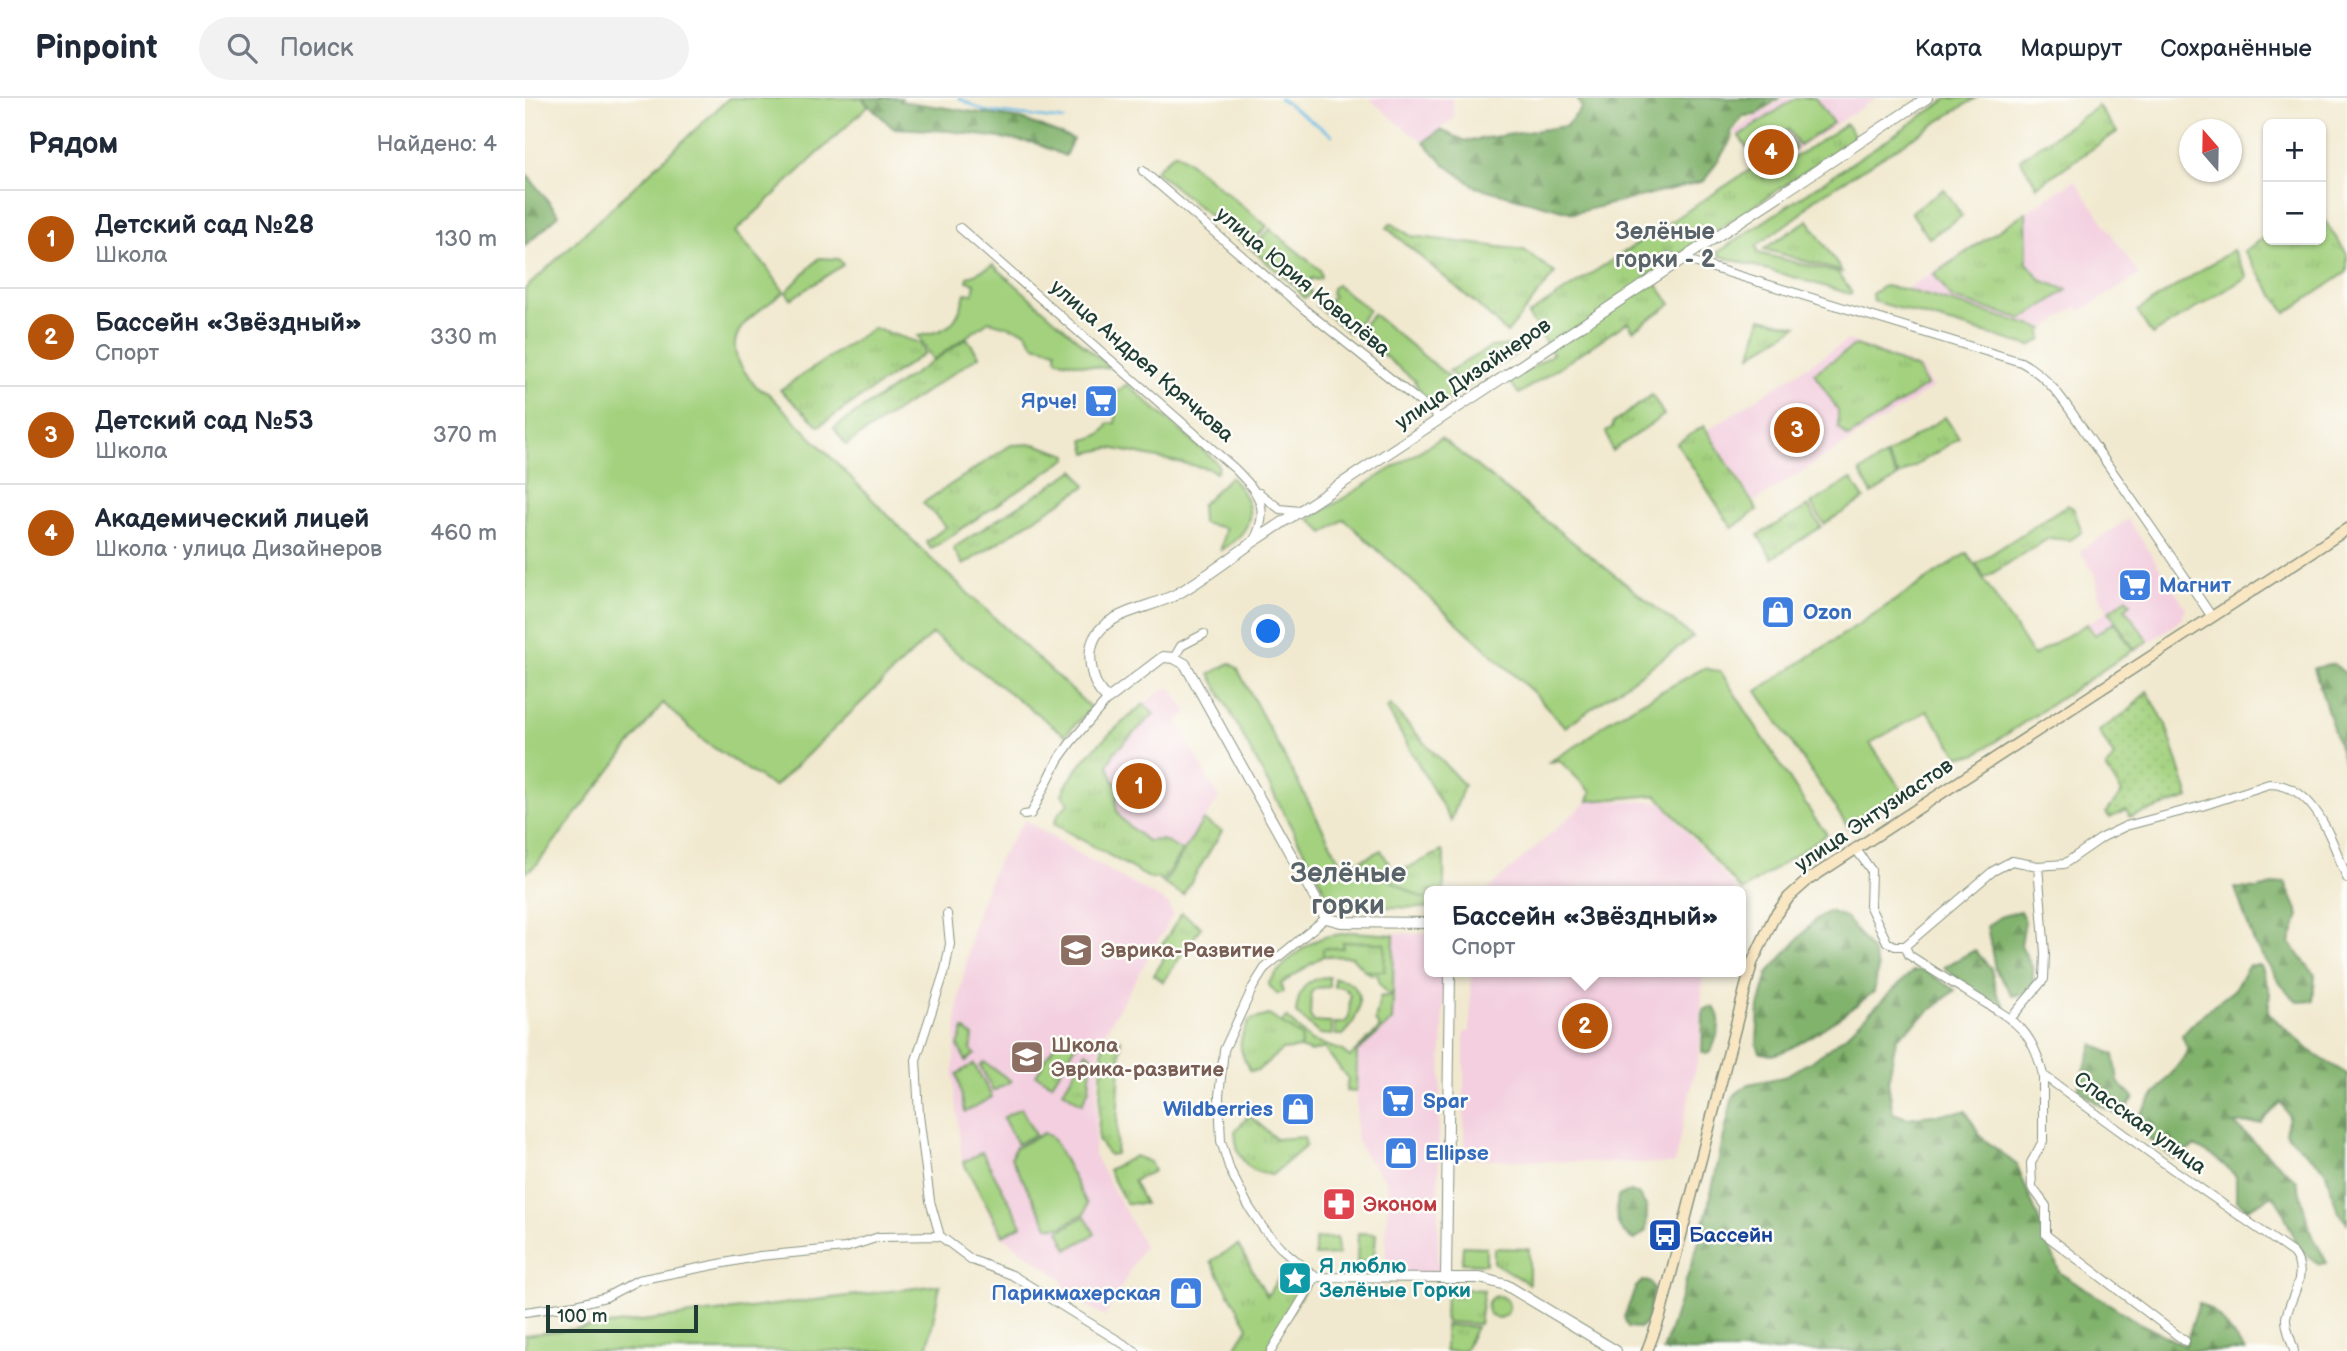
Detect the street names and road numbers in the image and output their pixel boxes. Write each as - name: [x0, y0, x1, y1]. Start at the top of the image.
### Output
- street label: улица Юрия Ковалёва: [1211, 202, 1396, 363]
- street label: улица Андрея Крячкова: [1045, 274, 1239, 448]
- street label: улица Дизайнеров: [1390, 313, 1556, 435]
- street label: улица Энтузиастов: [1790, 753, 1958, 877]
- street label: Спасская улица: [2069, 1066, 2212, 1180]

